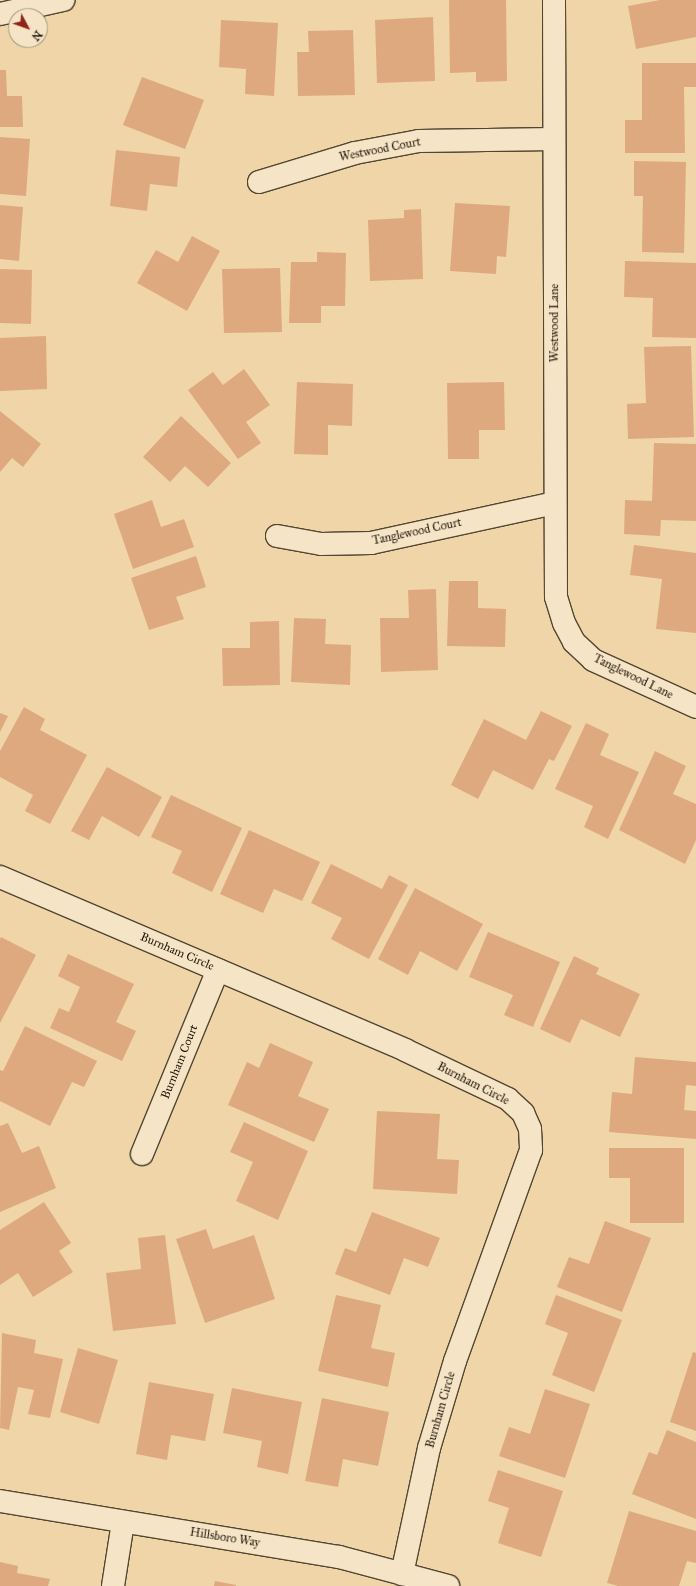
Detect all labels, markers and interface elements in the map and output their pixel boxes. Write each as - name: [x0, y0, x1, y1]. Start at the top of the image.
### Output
- north arrow: [8, 8, 48, 48]
- text: N: [29, 28, 45, 43]
- street label: Westwood Court: [338, 135, 422, 165]
- street label: Westwood Lane: [548, 284, 562, 362]
- street label: Tanglewood Court: [371, 515, 463, 549]
- street label: Tanglewood Lane: [591, 651, 675, 703]
- street label: Burnham Circle: [138, 930, 216, 974]
- street label: Burnham Court: [158, 1023, 202, 1101]
- street label: Burnham Circle: [435, 1060, 511, 1108]
- street label: Burnham Circle: [423, 1370, 459, 1450]
- street label: Hillsboro Way: [189, 1525, 261, 1551]

